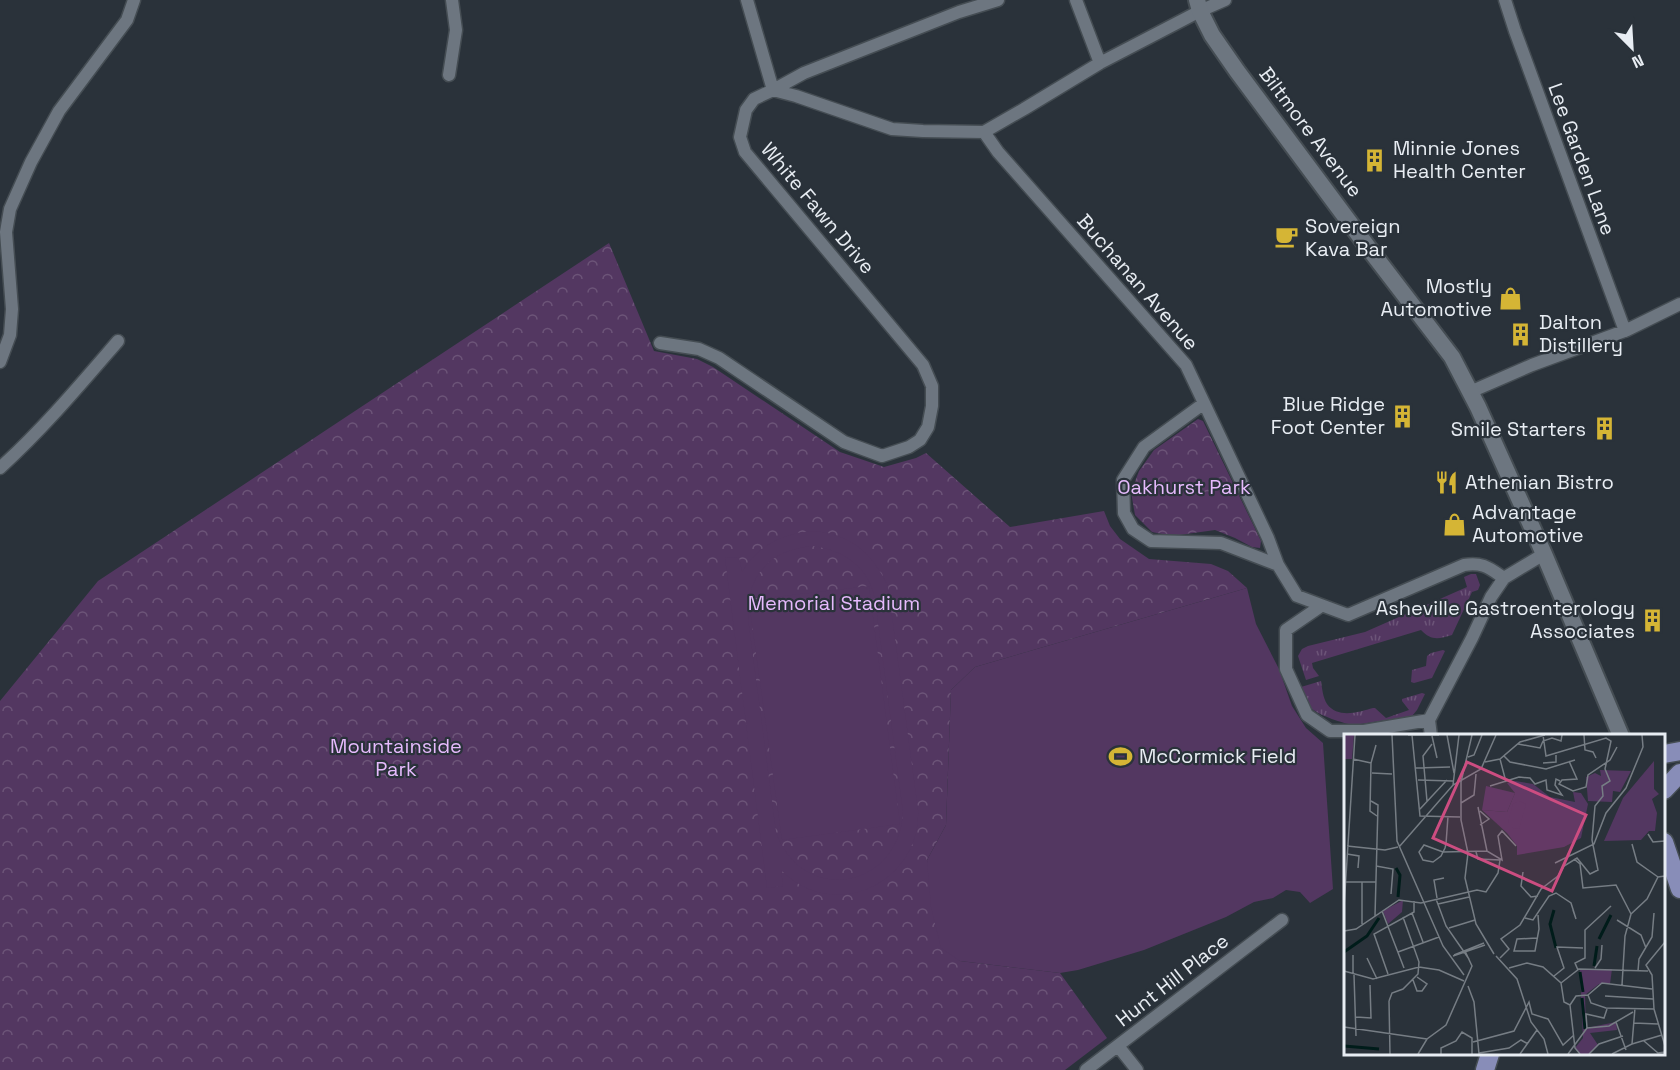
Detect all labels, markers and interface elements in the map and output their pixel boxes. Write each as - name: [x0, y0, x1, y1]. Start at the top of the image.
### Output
- north arrow: [1602, 18, 1662, 78]
- text: N: [1629, 49, 1647, 73]
- street label: Biltmore Avenue: [1254, 62, 1368, 202]
- street label: Lee Garden Lane: [1542, 79, 1622, 239]
- place label: Minnie Jones Health Center: [1393, 135, 1526, 184]
- street label: White Fawn Drive: [755, 137, 881, 279]
- building icon: Minnie Jones Health Center: [1362, 147, 1388, 173]
- street label: Buchanan Avenue: [1072, 208, 1204, 356]
- place label: Sovereign Kava Bar: [1305, 213, 1400, 262]
- cafe icon: Sovereign Kava Bar: [1274, 224, 1300, 250]
- place label: Mostly Automotive: [1380, 273, 1492, 322]
- shop icon: Mostly Automotive: [1497, 285, 1523, 311]
- place label: Dalton Distillery: [1539, 309, 1623, 358]
- building icon: Dalton Distillery: [1508, 321, 1534, 347]
- place label: Blue Ridge Foot Center: [1271, 391, 1385, 440]
- building icon: Blue Ridge Foot Center: [1390, 403, 1416, 429]
- place label: Smile Starters: [1451, 416, 1586, 442]
- building icon: Smile Starters: [1591, 416, 1617, 442]
- restaurant icon: Athenian Bistro: [1434, 469, 1460, 495]
- place label: Athenian Bistro: [1465, 469, 1614, 495]
- park label: Oakhurst Park: [1117, 474, 1251, 500]
- place label: Advantage Automotive: [1472, 499, 1584, 548]
- shop icon: Advantage Automotive: [1441, 511, 1467, 537]
- park label: Memorial Stadium: [748, 590, 920, 616]
- place label: Asheville Gastroenterology Associates: [1376, 595, 1635, 644]
- building icon: Asheville Gastroenterology Associates: [1640, 607, 1666, 633]
- park label: Mountainside Park: [330, 733, 462, 782]
- inset map: [1344, 734, 1665, 1055]
- sports icon: McCormick Field: [1108, 743, 1134, 769]
- place label: McCormick Field: [1139, 743, 1296, 769]
- street label: Hunt Hill Place: [1110, 928, 1234, 1032]

